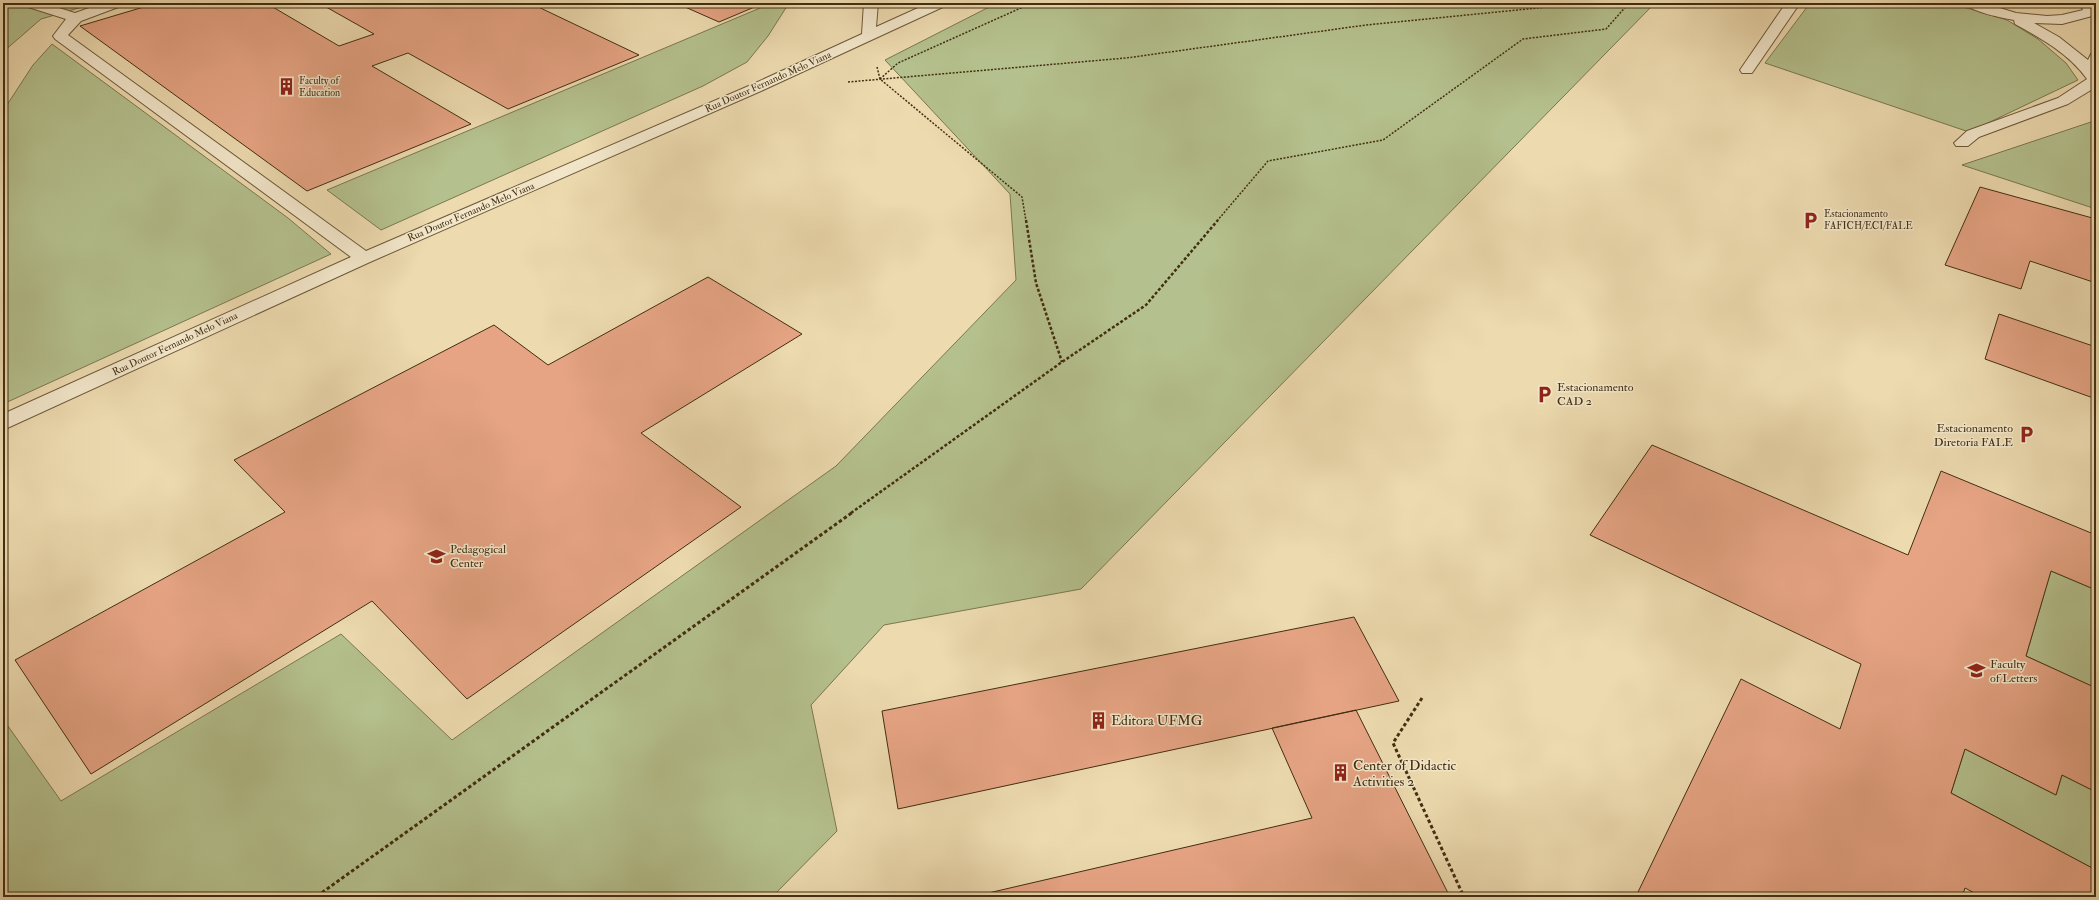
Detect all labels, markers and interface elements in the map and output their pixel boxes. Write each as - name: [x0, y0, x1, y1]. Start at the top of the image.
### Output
- street label: Rua Doutor Fernando Melo Viana: [703, 48, 834, 115]
- place label: Faculty of Education: [299, 75, 340, 99]
- building icon: Faculty of Education: [276, 77, 296, 97]
- street label: Rua Doutor Fernando Melo Viana: [406, 179, 537, 244]
- place label: Estacionamento FAFICH/ECI/FALE: [1824, 208, 1913, 232]
- parking icon: Estacionamento FAFICH/ECI/FALE: [1801, 210, 1821, 230]
- street label: Rua Doutor Fernando Melo Viana: [110, 309, 240, 378]
- place label: Estacionamento CAD 2: [1557, 380, 1634, 409]
- parking icon: Estacionamento CAD 2: [1534, 384, 1554, 404]
- place label: Estacionamento Diretoria FALE: [1934, 421, 2013, 450]
- parking icon: Estacionamento Diretoria FALE: [2016, 425, 2036, 445]
- place label: Pedagogical Center: [450, 542, 506, 571]
- school or university icon: Pedagogical Center: [427, 546, 447, 566]
- place label: Faculty of Letters: [1990, 657, 2037, 686]
- school or university icon: Faculty of Letters: [1967, 661, 1987, 681]
- building icon: Editora UFMG: [1088, 710, 1108, 730]
- place label: Editora UFMG: [1111, 712, 1203, 729]
- place label: Center of Didactic Activities 2: [1352, 757, 1457, 790]
- building icon: Center of Didactic Activities 2: [1330, 763, 1350, 783]

